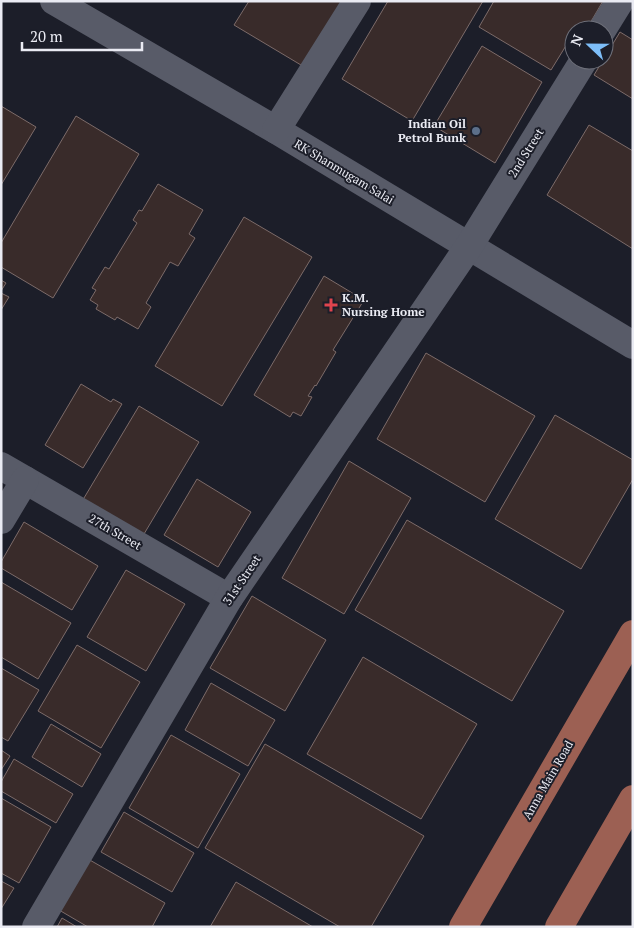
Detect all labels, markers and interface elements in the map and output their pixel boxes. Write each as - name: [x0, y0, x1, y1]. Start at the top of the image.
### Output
- scale bar: [22, 20, 142, 52]
- north arrow: [564, 20, 614, 70]
- text: 20 m: [30, 26, 63, 46]
- text: N: [566, 31, 587, 48]
- place label: Indian Oil Petrol Bunk: [398, 116, 466, 145]
- marker: Indian Oil Petrol Bunk: [470, 125, 482, 137]
- street label: 2nd Street: [505, 125, 547, 180]
- street label: RK Shanmugam Salai: [292, 136, 397, 207]
- place label: K.M. Nursing Home: [342, 290, 425, 319]
- marker: K.M. Nursing Home: [324, 298, 338, 312]
- street label: 27th Street: [86, 510, 145, 553]
- street label: 31st Street: [219, 551, 264, 608]
- street label: Anna Main Road: [519, 737, 576, 822]

